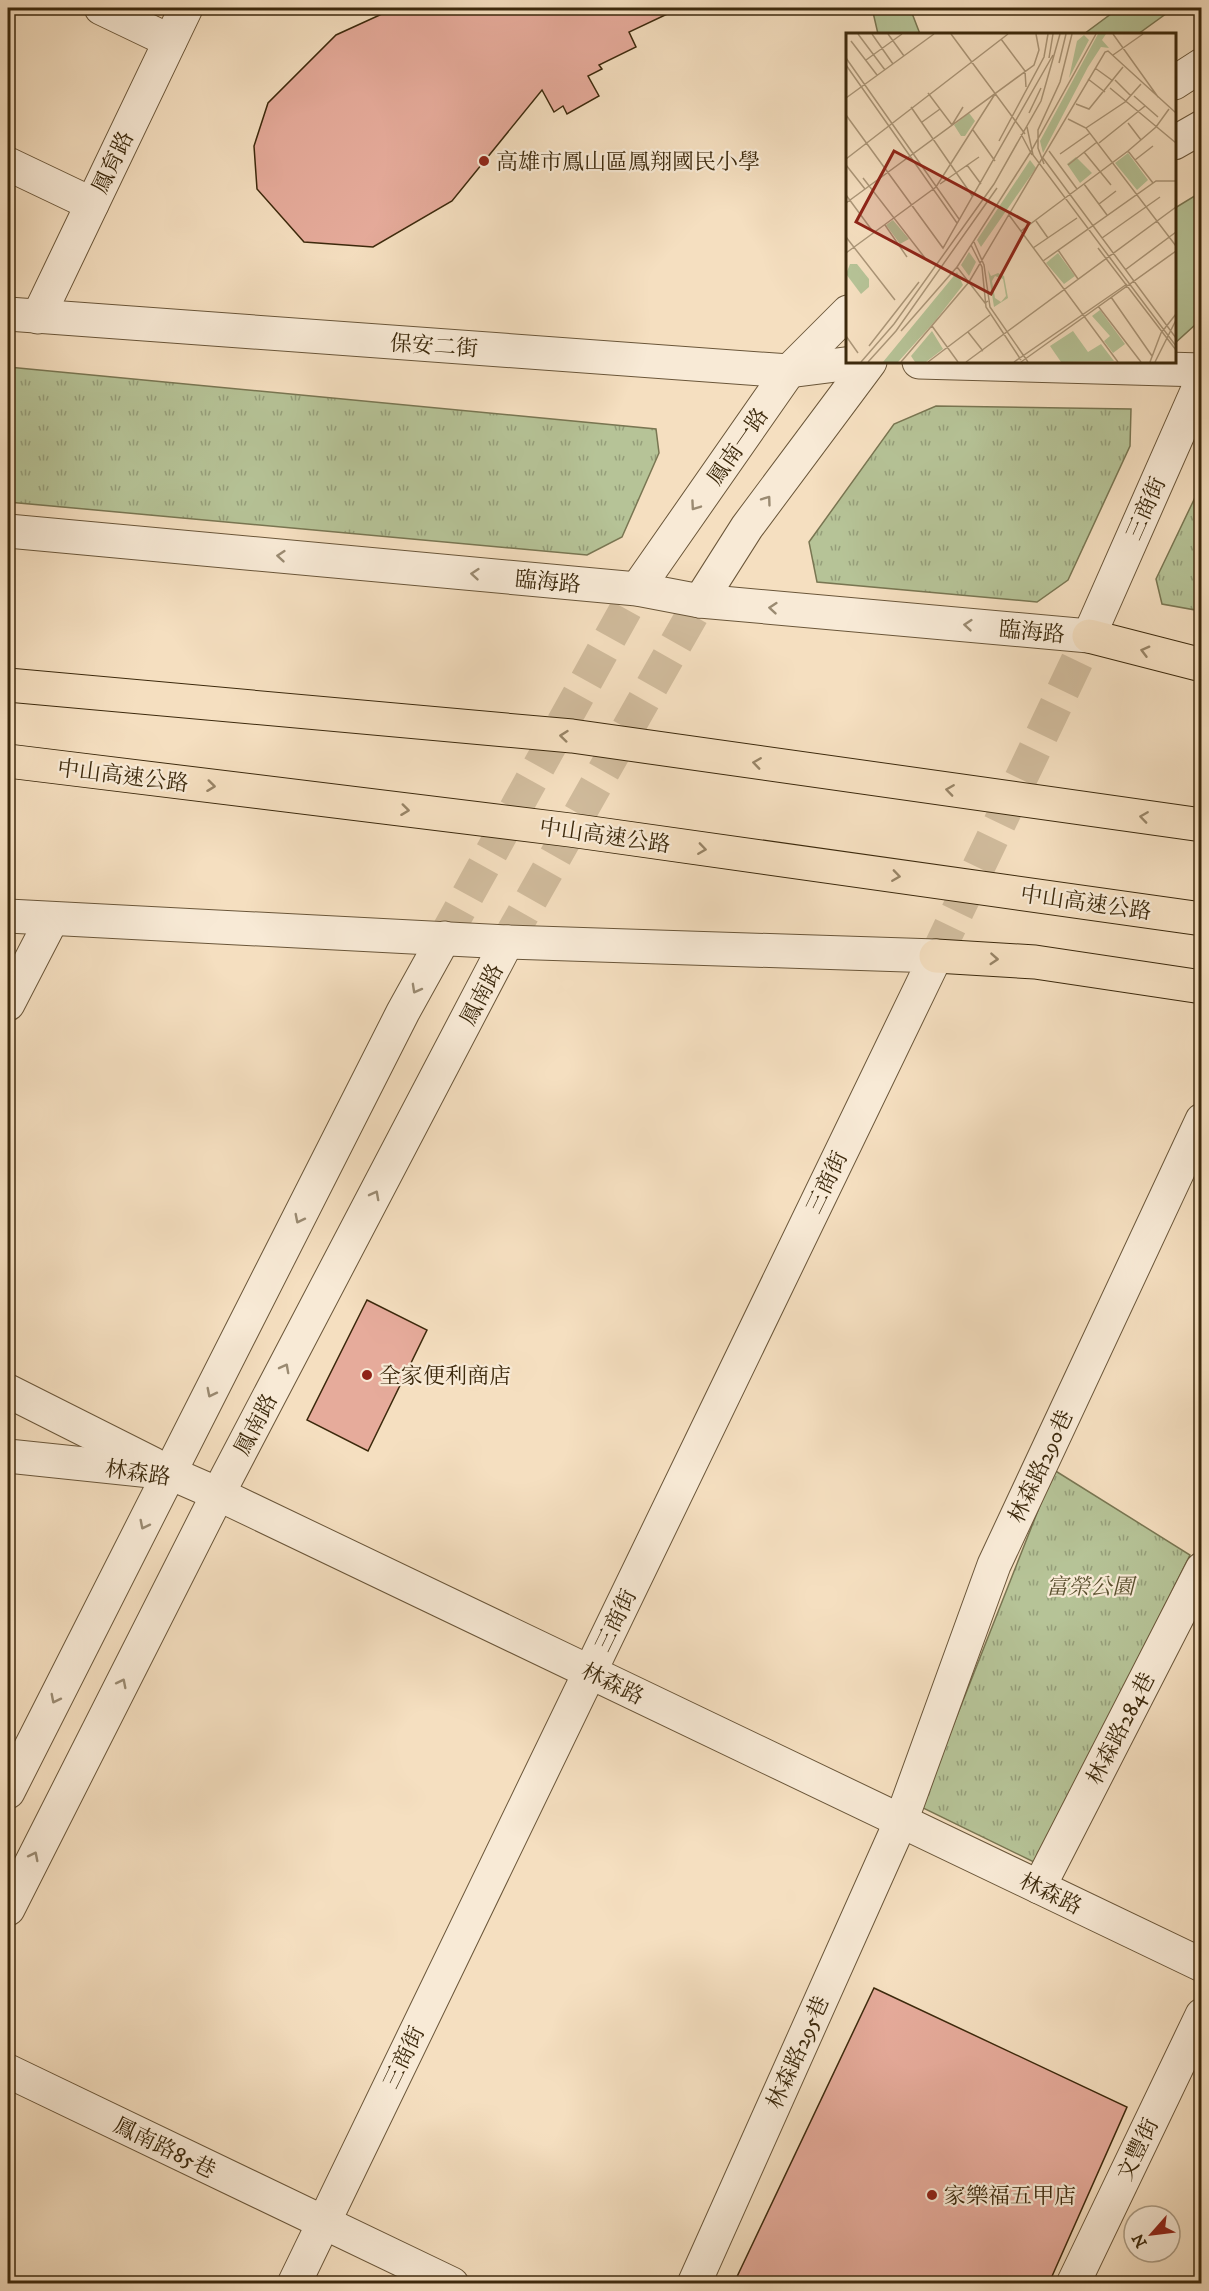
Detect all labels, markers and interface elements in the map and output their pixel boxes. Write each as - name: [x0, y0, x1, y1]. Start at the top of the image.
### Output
- inset map: [846, 33, 1176, 363]
- street label: 鳳育路: [87, 127, 140, 198]
- place label: 高雄市鳳山區鳳翔國民小學: [496, 149, 760, 176]
- marker: 高雄市鳳山區鳳翔國民小學: [477, 154, 491, 168]
- street label: 保安二街: [389, 330, 479, 363]
- street label: 鳳南一路: [702, 403, 775, 491]
- street label: 三商街: [1121, 473, 1172, 544]
- one-way arrow: [760, 496, 771, 507]
- one-way arrow: [691, 499, 702, 510]
- one-way arrow: [277, 550, 286, 563]
- street label: 臨海路: [514, 566, 582, 599]
- one-way arrow: [471, 568, 480, 581]
- one-way arrow: [769, 602, 778, 615]
- street label: 臨海路: [998, 616, 1066, 649]
- one-way arrow: [963, 619, 972, 632]
- one-way arrow: [1140, 646, 1151, 658]
- one-way arrow: [560, 730, 569, 743]
- street label: 中山高速公路: [56, 755, 190, 798]
- one-way arrow: [753, 757, 762, 769]
- one-way arrow: [207, 779, 216, 792]
- one-way arrow: [946, 784, 955, 796]
- one-way arrow: [400, 803, 410, 815]
- one-way arrow: [1139, 812, 1148, 824]
- street label: 中山高速公路: [538, 814, 672, 859]
- one-way arrow: [698, 842, 707, 854]
- one-way arrow: [891, 869, 900, 881]
- street label: 中山高速公路: [1019, 881, 1153, 926]
- one-way arrow: [989, 953, 998, 966]
- street label: 鳳南路: [455, 959, 510, 1030]
- one-way arrow: [412, 983, 423, 994]
- street label: 三商街: [801, 1147, 854, 1218]
- one-way arrow: [368, 1191, 379, 1201]
- one-way arrow: [294, 1213, 306, 1224]
- one-way arrow: [277, 1363, 289, 1374]
- place label: 全家便利商店: [379, 1363, 511, 1390]
- marker: 全家便利商店: [360, 1368, 374, 1382]
- one-way arrow: [206, 1387, 218, 1398]
- street label: 鳳南路: [229, 1389, 284, 1460]
- street label: 林森路290巷: [1003, 1406, 1079, 1527]
- street label: 林森路: [103, 1456, 172, 1491]
- one-way arrow: [139, 1519, 151, 1530]
- park label: 富榮公園: [1046, 1574, 1137, 1601]
- street label: 三商街: [590, 1585, 643, 1656]
- street label: 林森路: [577, 1658, 648, 1711]
- street label: 林森路284巷: [1082, 1668, 1161, 1789]
- one-way arrow: [115, 1678, 127, 1689]
- one-way arrow: [51, 1693, 62, 1703]
- one-way arrow: [27, 1852, 38, 1863]
- street label: 林森路: [1015, 1868, 1086, 1921]
- street label: 林森路295巷: [761, 1992, 835, 2113]
- street label: 三商街: [378, 2022, 431, 2093]
- street label: 鳳南路85巷: [109, 2112, 220, 2185]
- street label: 文豐街: [1112, 2114, 1165, 2185]
- place label: 家樂福五甲店: [944, 2183, 1076, 2210]
- marker: 家樂福五甲店: [925, 2188, 939, 2202]
- north arrow: [1122, 2204, 1182, 2264]
- text: N: [1128, 2230, 1152, 2251]

